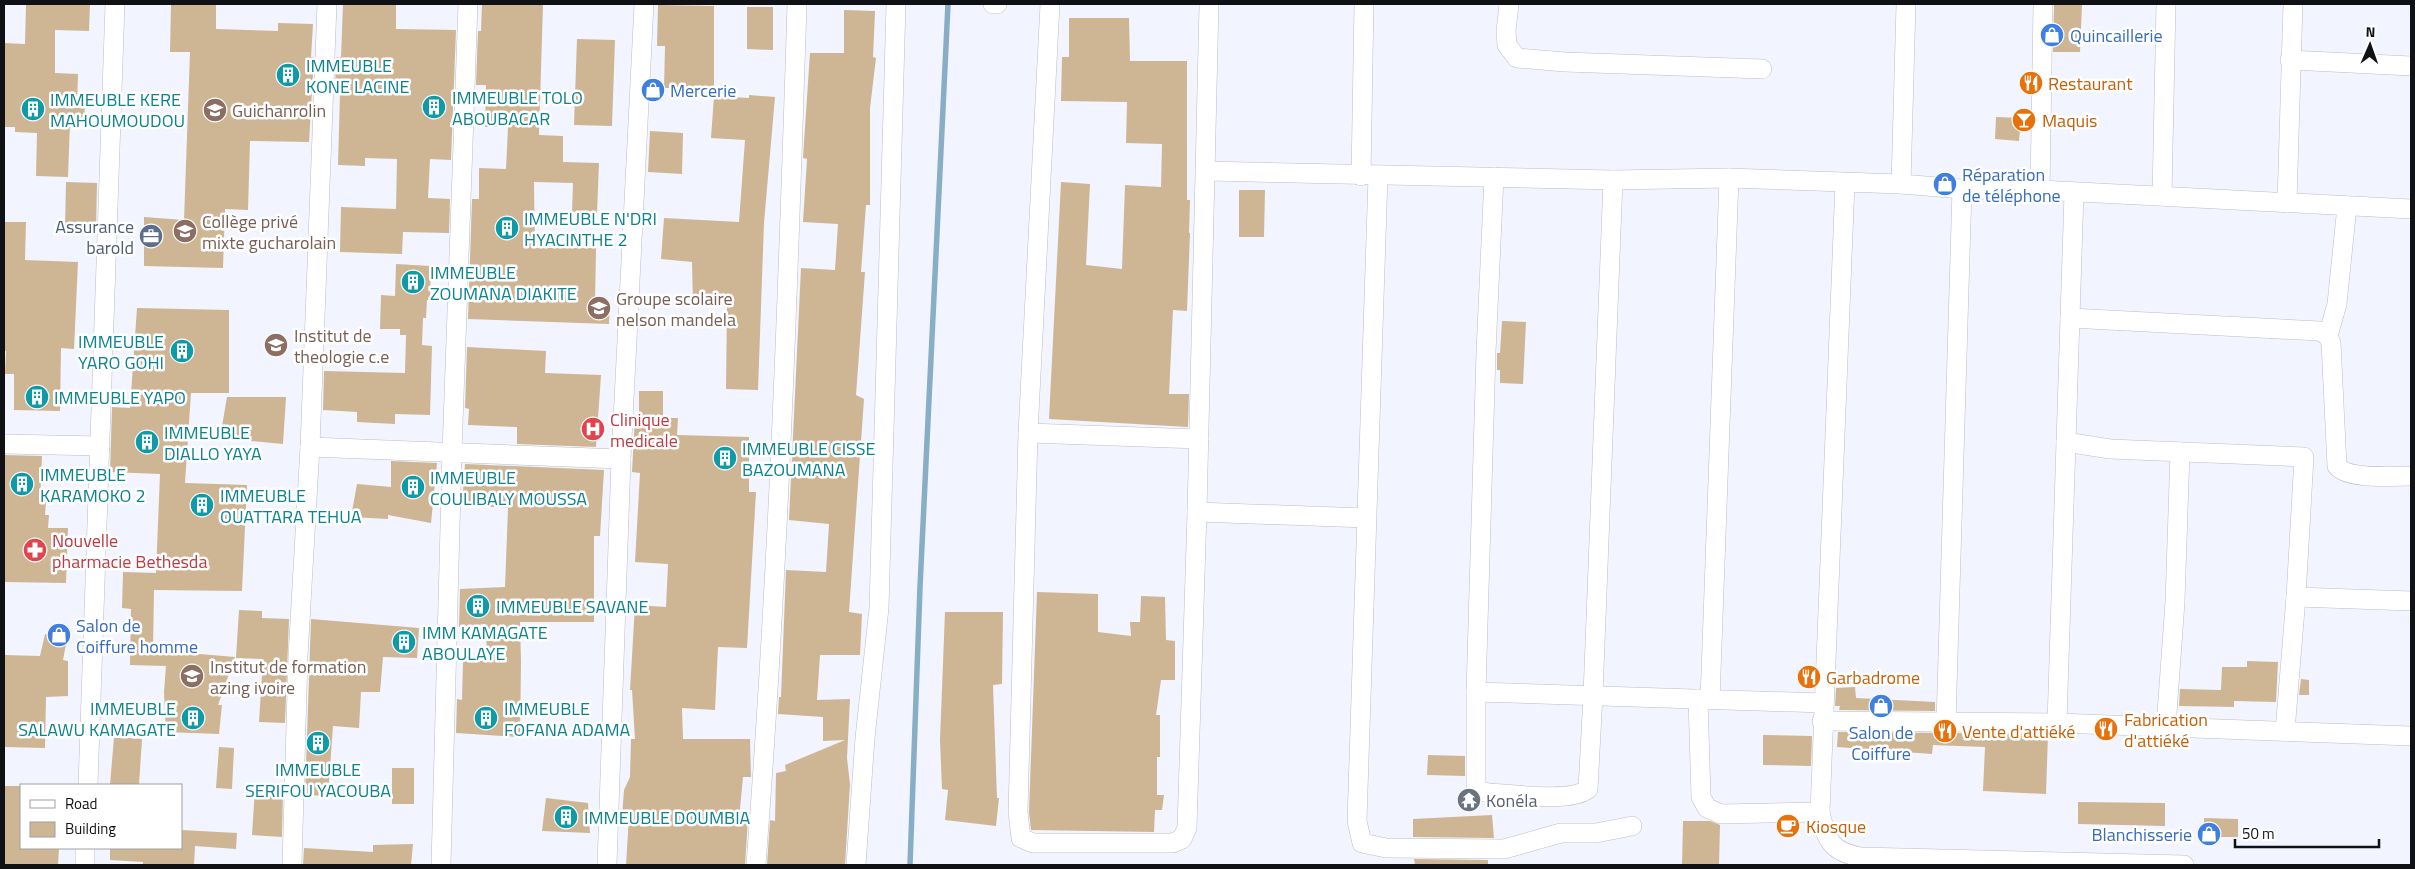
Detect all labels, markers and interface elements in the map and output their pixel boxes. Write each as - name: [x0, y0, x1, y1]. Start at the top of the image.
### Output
- north arrow: [2345, 20, 2395, 70]
- text: N: [2365, 21, 2376, 42]
- shop icon: Quincaillerie: [2039, 22, 2065, 48]
- place label: Quincaillerie: [2070, 22, 2163, 49]
- place label: IMMEUBLE KONE LACINE: [306, 52, 409, 100]
- building icon: IMMEUBLE KONE LACINE: [275, 62, 301, 88]
- restaurant icon: Restaurant: [2018, 70, 2044, 96]
- place label: Restaurant: [2048, 70, 2133, 97]
- shop icon: Mercerie: [640, 77, 666, 103]
- place label: Mercerie: [670, 77, 736, 104]
- place label: IMMEUBLE TOLO ABOUBACAR: [452, 84, 583, 132]
- place label: IMMEUBLE KERE MAHOUMOUDOU: [50, 86, 185, 134]
- building icon: IMMEUBLE TOLO ABOUBACAR: [421, 94, 447, 120]
- building icon: IMMEUBLE KERE MAHOUMOUDOU: [20, 96, 46, 122]
- school or university icon: Guichanrolin: [202, 97, 228, 123]
- place label: Guichanrolin: [232, 97, 326, 124]
- bar icon: Maquis: [2011, 107, 2037, 133]
- place label: Maquis: [2042, 107, 2097, 134]
- place label: Réparation de téléphone: [1962, 161, 2061, 209]
- shop icon: Réparation de téléphone: [1932, 171, 1958, 197]
- place label: IMMEUBLE N'DRI HYACINTHE 2: [524, 205, 657, 253]
- place label: Collège privé mixte gucharolain: [202, 208, 336, 256]
- place label: Assurance barold: [55, 213, 134, 261]
- building icon: IMMEUBLE N'DRI HYACINTHE 2: [494, 215, 520, 241]
- school or university icon: Collège privé mixte gucharolain: [172, 218, 198, 244]
- office icon: Assurance barold: [138, 223, 164, 249]
- place label: IMMEUBLE ZOUMANA DIAKITE: [430, 259, 577, 307]
- building icon: IMMEUBLE ZOUMANA DIAKITE: [400, 269, 426, 295]
- place label: Groupe scolaire nelson mandela: [616, 285, 736, 333]
- school or university icon: Groupe scolaire nelson mandela: [586, 295, 612, 321]
- place label: Institut de theologie c.e: [294, 322, 389, 370]
- place label: IMMEUBLE YARO GOHI: [78, 328, 164, 376]
- school or university icon: Institut de theologie c.e: [263, 332, 289, 358]
- building icon: IMMEUBLE YARO GOHI: [169, 338, 195, 364]
- building icon: IMMEUBLE YAPO: [24, 384, 50, 410]
- place label: IMMEUBLE YAPO: [54, 384, 186, 411]
- place label: Clinique medicale: [610, 406, 678, 454]
- hospital icon: Clinique medicale: [580, 416, 606, 442]
- place label: IMMEUBLE DIALLO YAYA: [164, 419, 262, 467]
- building icon: IMMEUBLE DIALLO YAYA: [134, 429, 160, 455]
- place label: IMMEUBLE CISSE BAZOUMANA: [742, 435, 876, 483]
- building icon: IMMEUBLE CISSE BAZOUMANA: [712, 445, 738, 471]
- place label: IMMEUBLE KARAMOKO 2: [40, 461, 146, 509]
- place label: IMMEUBLE COULIBALY MOUSSA: [430, 464, 587, 512]
- building icon: IMMEUBLE KARAMOKO 2: [9, 471, 35, 497]
- building icon: IMMEUBLE COULIBALY MOUSSA: [400, 474, 426, 500]
- place label: IMMEUBLE OUATTARA TEHUA: [220, 482, 362, 530]
- building icon: IMMEUBLE OUATTARA TEHUA: [189, 492, 215, 518]
- place label: Nouvelle pharmacie Bethesda: [52, 527, 207, 575]
- pharmacy icon: Nouvelle pharmacie Bethesda: [22, 537, 48, 563]
- building icon: IMMEUBLE SAVANE: [465, 593, 491, 619]
- place label: IMMEUBLE SAVANE: [496, 593, 649, 620]
- place label: Salon de Coiffure homme: [76, 612, 198, 660]
- place label: IMM KAMAGATE ABOULAYE: [422, 619, 548, 667]
- shop icon: Salon de Coiffure homme: [46, 622, 72, 648]
- building icon: IMM KAMAGATE ABOULAYE: [391, 629, 417, 655]
- place label: Institut de formation azing ivoire: [210, 653, 366, 701]
- school or university icon: Institut de formation azing ivoire: [179, 663, 205, 689]
- restaurant icon: Garbadrome: [1796, 664, 1822, 690]
- place label: Garbadrome: [1826, 664, 1920, 691]
- shop icon: Salon de Coiffure: [1868, 693, 1894, 719]
- place label: IMMEUBLE SALAWU KAMAGATE: [18, 695, 176, 743]
- place label: IMMEUBLE FOFANA ADAMA: [504, 695, 631, 743]
- building icon: IMMEUBLE SALAWU KAMAGATE: [180, 705, 206, 731]
- building icon: IMMEUBLE FOFANA ADAMA: [473, 705, 499, 731]
- place label: Fabrication d'attiéké: [2124, 706, 2208, 754]
- restaurant icon: Fabrication d'attiéké: [2093, 716, 2119, 742]
- restaurant icon: Vente d'attiéké: [1932, 718, 1958, 744]
- place label: Vente d'attiéké: [1962, 718, 2075, 745]
- place label: Salon de Coiffure: [1849, 719, 1913, 767]
- building icon: IMMEUBLE SERIFOU YACOUBA: [305, 730, 331, 756]
- place label: IMMEUBLE SERIFOU YACOUBA: [245, 756, 391, 804]
- legend: [20, 784, 182, 849]
- temple icon: Konéla: [1456, 787, 1482, 813]
- place label: Konéla: [1486, 787, 1537, 814]
- text: Road: [65, 792, 97, 815]
- building icon: IMMEUBLE DOUMBIA: [553, 804, 579, 830]
- place label: IMMEUBLE DOUMBIA: [584, 804, 751, 831]
- cafe icon: Kiosque: [1775, 813, 1801, 839]
- place label: Kiosque: [1806, 813, 1866, 840]
- scale bar: [2235, 816, 2379, 848]
- text: Building: [65, 817, 116, 840]
- place label: Blanchisserie: [2092, 821, 2192, 848]
- shop icon: Blanchisserie: [2196, 821, 2222, 847]
- text: 50 m: [2242, 822, 2275, 845]

